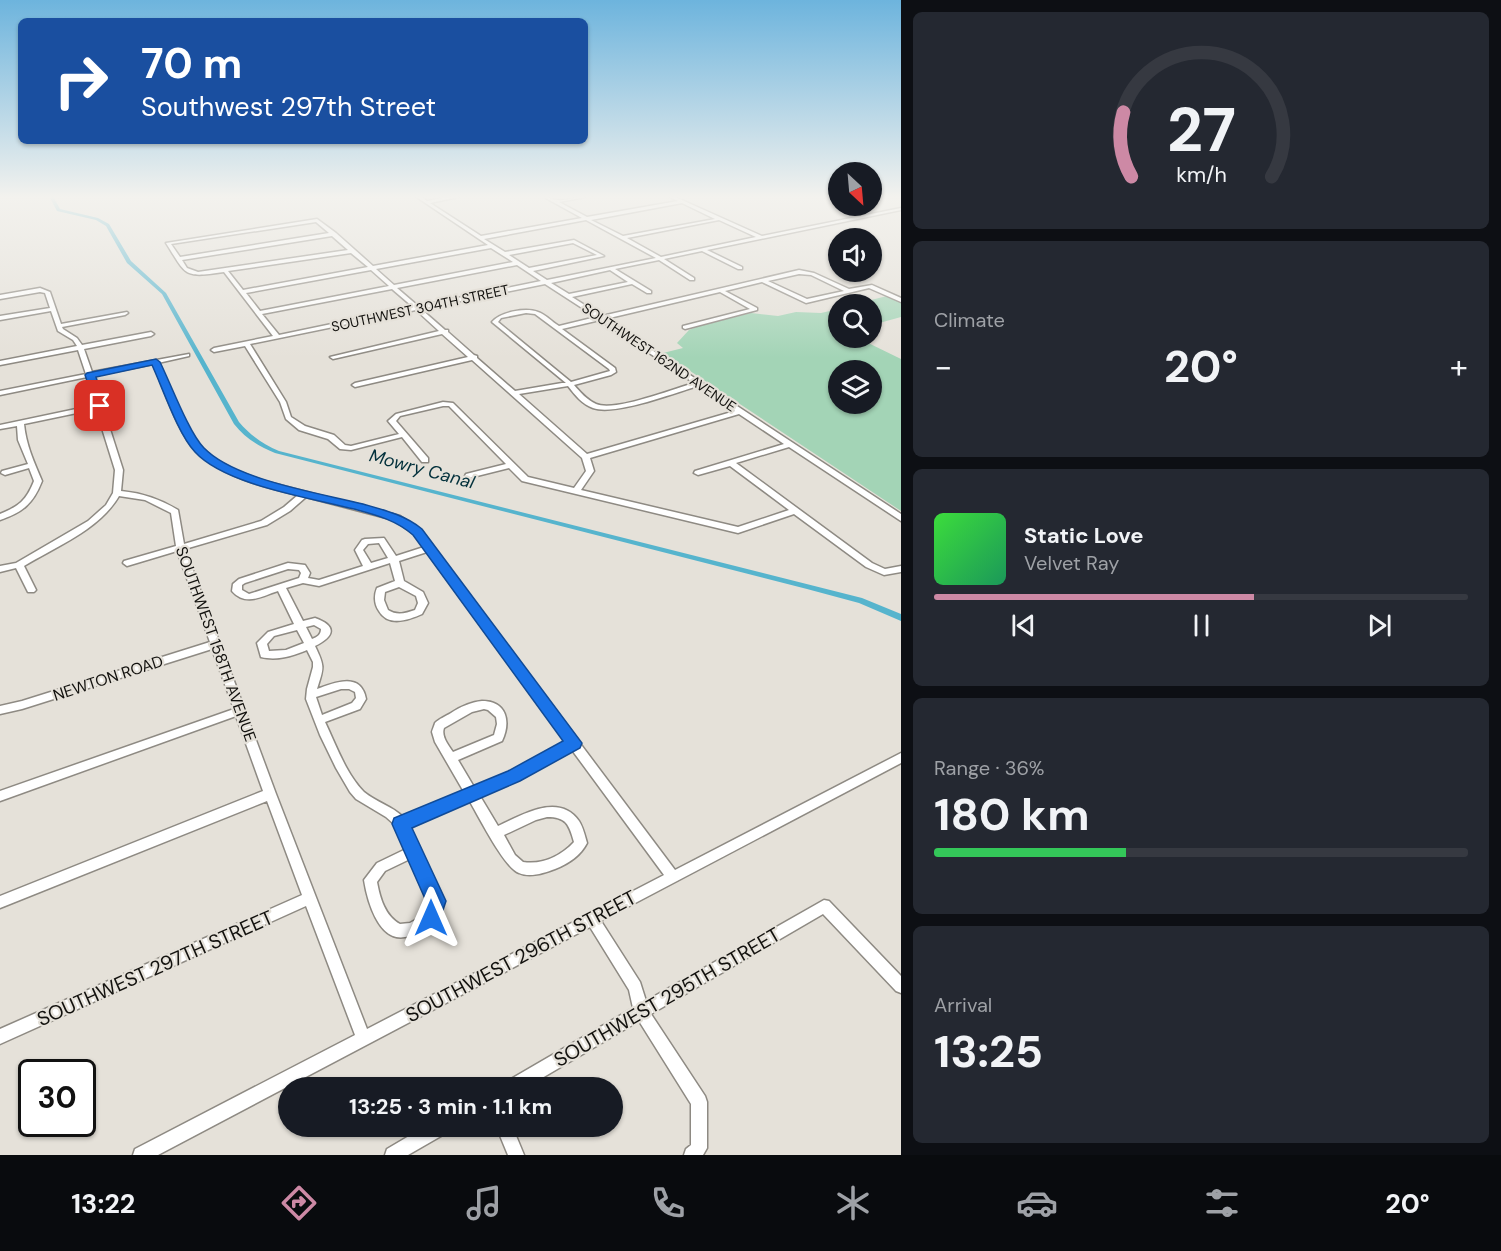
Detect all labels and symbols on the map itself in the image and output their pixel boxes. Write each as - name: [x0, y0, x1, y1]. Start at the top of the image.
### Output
- north arrow: [828, 162, 882, 216]
- street label: SOUTHWEST 304TH STREET: [330, 280, 511, 336]
- street label: SOUTHWEST 162ND AVENUE: [578, 299, 740, 415]
- pin: [74, 380, 125, 431]
- water label: Mowry Canal: [367, 443, 478, 495]
- street label: SOUTHWEST 158TH AVENUE: [171, 544, 261, 744]
- street label: NEWTON ROAD: [50, 650, 166, 706]
- street label: SOUTHWEST 296TH STREET: [401, 884, 641, 1028]
- position arrow: [399, 886, 463, 950]
- street label: SOUTHWEST 297TH STREET: [33, 904, 277, 1032]
- street label: SOUTHWEST 295TH STREET: [549, 921, 785, 1073]
- speed limit sign: 30: [18, 1059, 96, 1137]

